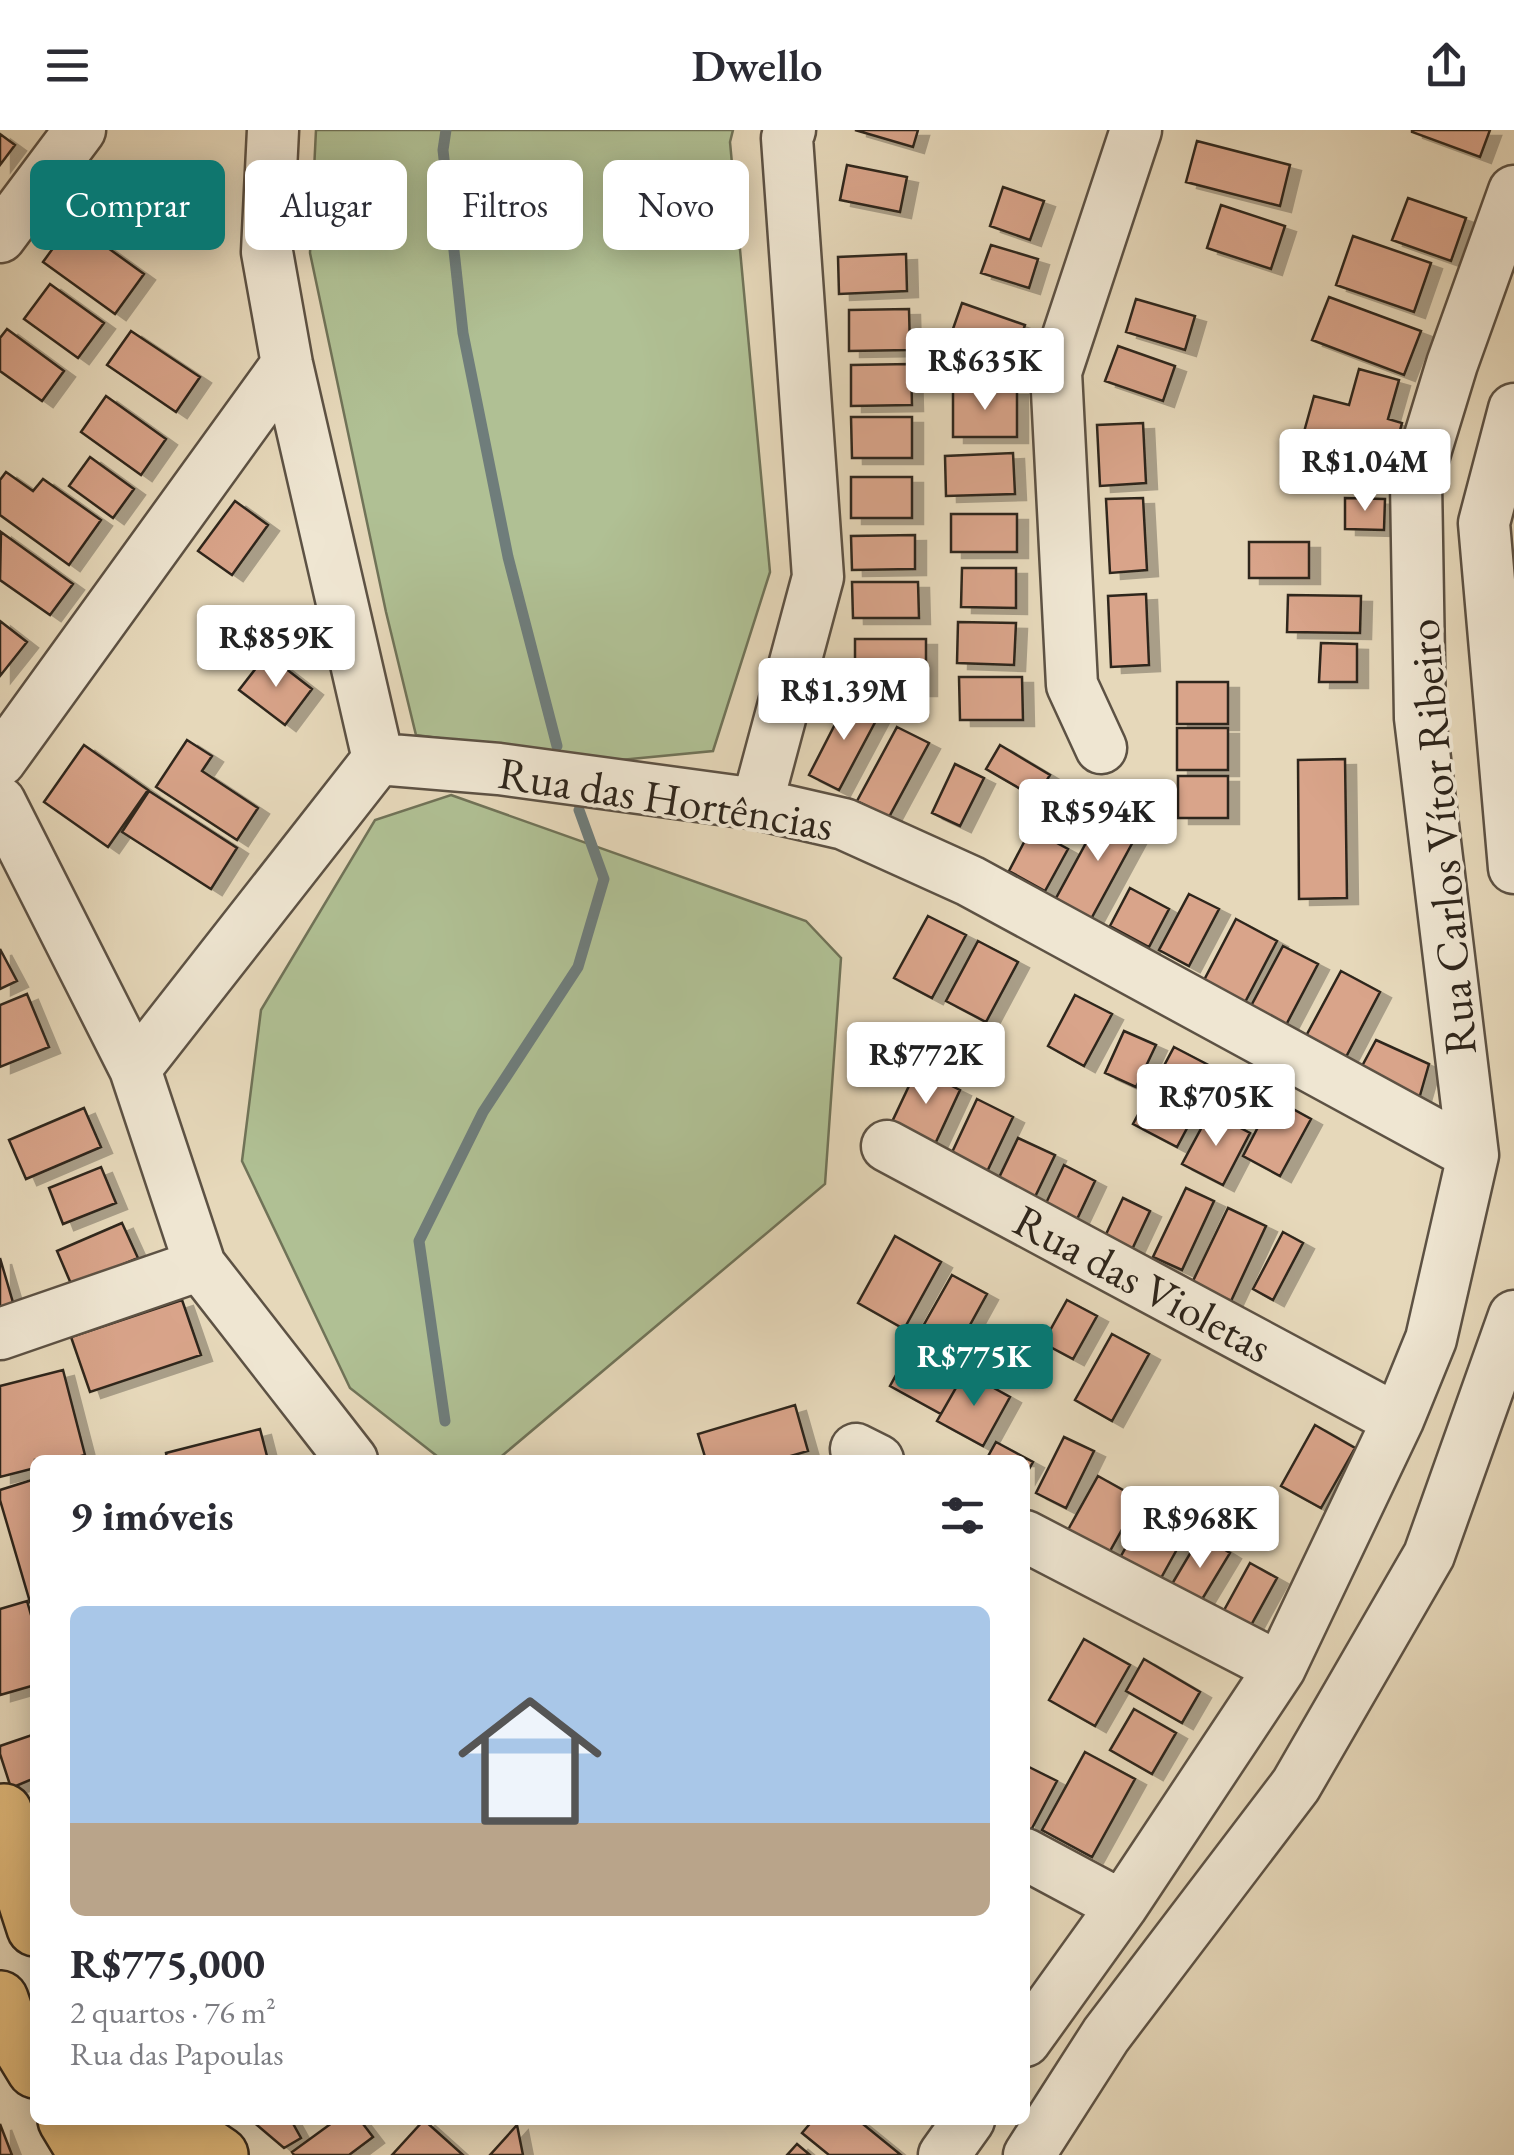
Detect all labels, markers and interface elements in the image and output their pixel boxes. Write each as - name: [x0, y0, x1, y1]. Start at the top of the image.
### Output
- text: Dwello: [692, 36, 822, 94]
- icon: menu: [40, 38, 95, 93]
- icon: share: [1419, 38, 1474, 93]
- chip: Comprar: [30, 160, 225, 250]
- chip: Alugar: [245, 160, 407, 250]
- chip: Filtros: [427, 160, 583, 250]
- chip: Novo: [603, 160, 749, 250]
- pin: R$635K: [904, 328, 1066, 413]
- text: R$635K: [928, 339, 1042, 381]
- pin: R$1.04M: [1273, 429, 1457, 514]
- text: R$1.04M: [1301, 440, 1429, 482]
- pin: R$859K: [195, 605, 357, 690]
- text: R$859K: [219, 616, 333, 658]
- street label: Rua Carlos Vítor Ribeiro: [1393, 617, 1489, 1057]
- pin: R$1.39M: [752, 658, 936, 743]
- text: R$1.39M: [780, 669, 908, 711]
- street label: Rua das Hortências: [495, 743, 837, 853]
- pin: R$594K: [1017, 779, 1179, 864]
- text: R$594K: [1041, 790, 1155, 832]
- pin: R$772K: [845, 1022, 1007, 1107]
- text: R$772K: [869, 1033, 983, 1075]
- pin: R$705K: [1135, 1064, 1297, 1149]
- text: R$705K: [1159, 1075, 1273, 1117]
- street label: Rua das Violetas: [1004, 1191, 1282, 1375]
- pin: R$775K: [893, 1324, 1055, 1409]
- text: R$775K: [917, 1335, 1031, 1377]
- pin: R$968K: [1119, 1486, 1281, 1571]
- text: 9 imóveis: [70, 1488, 234, 1543]
- icon: filters: [935, 1488, 990, 1543]
- text: R$968K: [1143, 1497, 1257, 1539]
- icon: home: [440, 1671, 620, 1851]
- text: R$775,000: [70, 1936, 265, 1991]
- text: 2 quartos · 76 m²: [70, 1991, 276, 2033]
- text: Rua das Papoulas: [70, 2033, 283, 2075]

